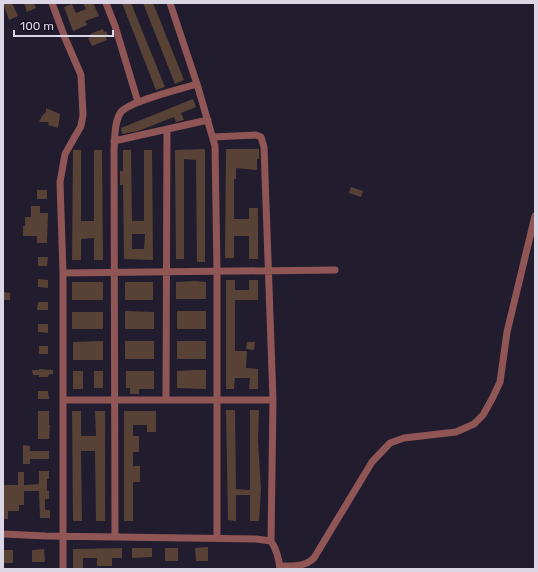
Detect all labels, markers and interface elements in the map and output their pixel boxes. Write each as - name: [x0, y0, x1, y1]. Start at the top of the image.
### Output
- scale bar: [14, 12, 113, 38]
- text: 100 m: [20, 19, 54, 33]

